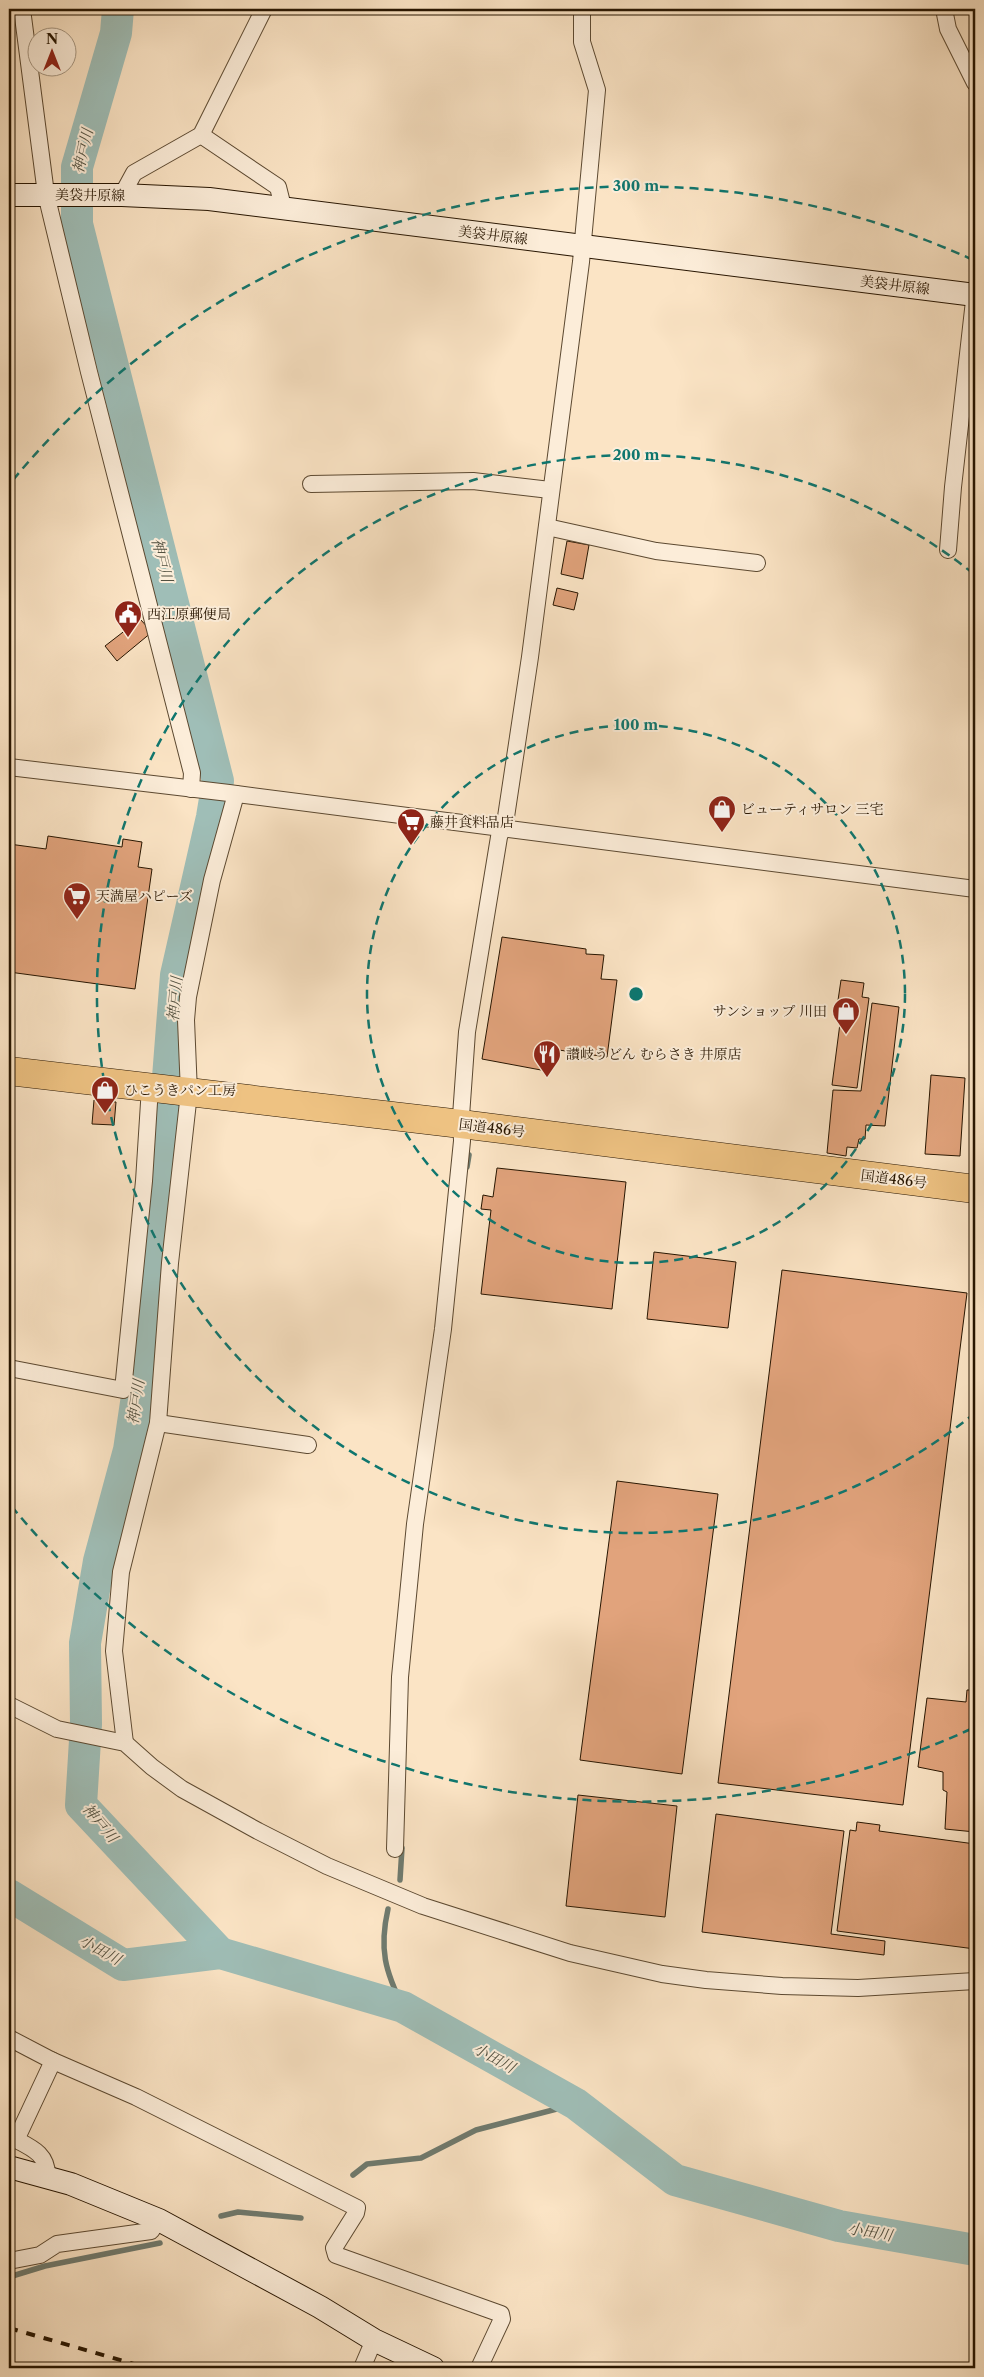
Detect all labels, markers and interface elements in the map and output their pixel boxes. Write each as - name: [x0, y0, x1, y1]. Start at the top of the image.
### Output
- north arrow: [28, 28, 78, 78]
- text: N: [46, 30, 58, 48]
- water label: 神戸川: [68, 125, 97, 175]
- text: 300 m: [613, 176, 659, 195]
- street label: 美袋井原線: [55, 185, 125, 205]
- street label: 美袋井原線: [457, 222, 529, 248]
- street label: 美袋井原線: [859, 272, 931, 298]
- text: 200 m: [613, 445, 659, 464]
- water label: 神戸川: [148, 536, 178, 586]
- public building icon: 西江原郵便局: [113, 599, 143, 638]
- place label: 西江原郵便局: [147, 605, 231, 623]
- text: 100 m: [614, 715, 658, 734]
- shop icon: ビューティサロン 三宅: [707, 794, 737, 833]
- place label: ビューティサロン 三宅: [741, 800, 884, 818]
- supermarket icon: 藤井食料品店: [396, 807, 426, 846]
- place label: 藤井食料品店: [430, 813, 514, 831]
- supermarket icon: 天満屋ハピーズ: [62, 881, 92, 920]
- place label: 天満屋ハピーズ: [96, 887, 193, 905]
- water label: 神戸川: [163, 974, 186, 1022]
- centre of rings: [627, 985, 645, 1003]
- shop icon: サンショップ 川田: [831, 996, 861, 1035]
- place label: サンショップ 川田: [713, 1002, 827, 1020]
- restaurant icon: 讃岐うどん むらさき 井原店: [532, 1039, 562, 1078]
- place label: 讃岐うどん むらさき 井原店: [566, 1045, 741, 1063]
- shop icon: ひこうきパン工房: [90, 1075, 120, 1114]
- place label: ひこうきパン工房: [124, 1081, 236, 1099]
- street label: 国道486号: [458, 1115, 526, 1141]
- street label: 国道486号: [860, 1166, 928, 1192]
- water label: 神戸川: [123, 1376, 148, 1426]
- water label: 神戸川: [79, 1799, 123, 1848]
- water label: 小田川: [76, 1930, 126, 1970]
- water label: 小田川: [470, 2038, 520, 2078]
- water label: 小田川: [846, 2218, 896, 2245]

